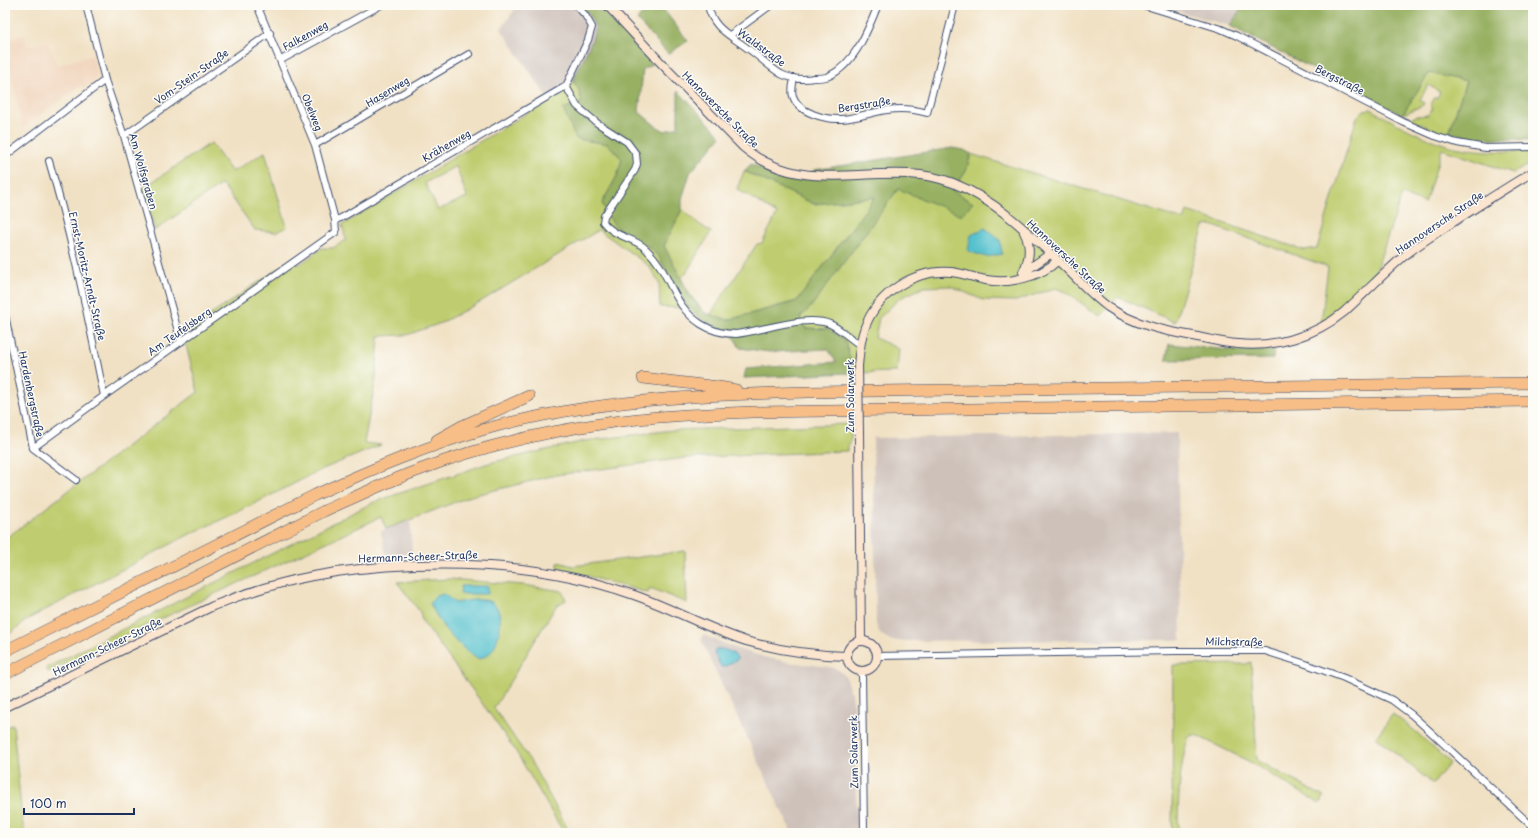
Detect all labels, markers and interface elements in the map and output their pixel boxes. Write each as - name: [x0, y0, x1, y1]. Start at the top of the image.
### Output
- street label: Falkenweg: [280, 16, 330, 54]
- street label: Waldstraße: [735, 24, 789, 70]
- street label: Vom-Stein-Straße: [151, 45, 231, 107]
- street label: Bergstraße: [1313, 60, 1367, 98]
- street label: Hannoversche Straße: [679, 67, 763, 151]
- street label: Hasenweg: [362, 72, 412, 110]
- street label: Obelweg: [299, 91, 327, 133]
- street label: Bergstraße: [837, 92, 891, 116]
- street label: Krähenweg: [419, 125, 473, 165]
- street label: Am Wolfsgraben: [126, 131, 162, 211]
- street label: Hannoversche Straße: [1392, 187, 1486, 257]
- street label: Ernst-Moritz-Arndt-Straße: [66, 210, 110, 342]
- street label: Hannoversche Straße: [1024, 215, 1110, 297]
- street label: Am Teufelsberg: [144, 303, 214, 359]
- street label: Hardenbergstraße: [16, 350, 48, 438]
- street label: Zum Solarwerk: [842, 359, 857, 433]
- street label: Hermann-Scheer-Straße: [358, 546, 478, 566]
- street label: Hermann-Scheer-Straße: [50, 613, 164, 679]
- street label: Milchstraße: [1205, 633, 1263, 649]
- street label: Zum Solarwerk: [845, 715, 861, 789]
- scale bar: [24, 790, 134, 816]
- text: 100 m: [30, 794, 67, 812]

